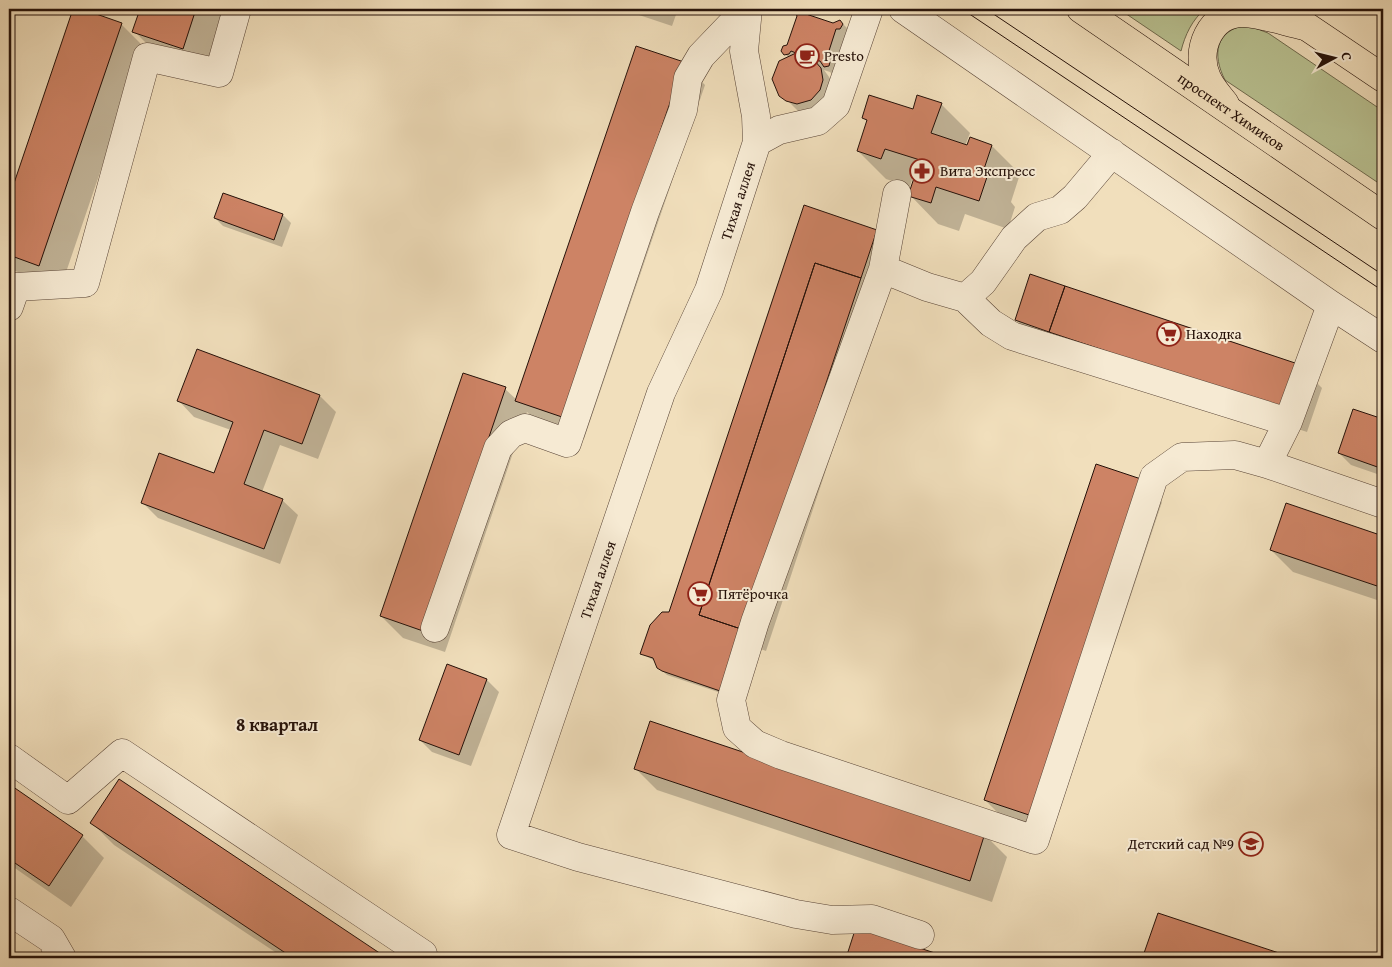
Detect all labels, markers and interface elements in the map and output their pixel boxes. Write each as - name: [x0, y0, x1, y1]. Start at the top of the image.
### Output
- north arrow: [1310, 32, 1360, 82]
- cafe icon: Presto: [794, 43, 820, 69]
- place label: Presto: [824, 45, 864, 66]
- text: С: [1336, 51, 1357, 62]
- street label: проспект Химиков: [1174, 67, 1289, 156]
- pharmacy icon: Вита Экспресс: [909, 158, 935, 184]
- street label: Тихая аллея: [715, 159, 760, 243]
- place label: Вита Экспресс: [940, 160, 1035, 181]
- supermarket icon: Находка: [1156, 321, 1182, 347]
- place label: Находка: [1186, 323, 1242, 344]
- street label: Тихая аллея: [574, 538, 621, 622]
- supermarket icon: Пятёрочка: [687, 581, 713, 607]
- place label: Пятёрочка: [718, 583, 789, 604]
- district label: 8 квартал: [236, 711, 318, 738]
- school or university icon: Детский сад №9: [1238, 831, 1264, 857]
- place label: Детский сад №9: [1127, 833, 1234, 854]

